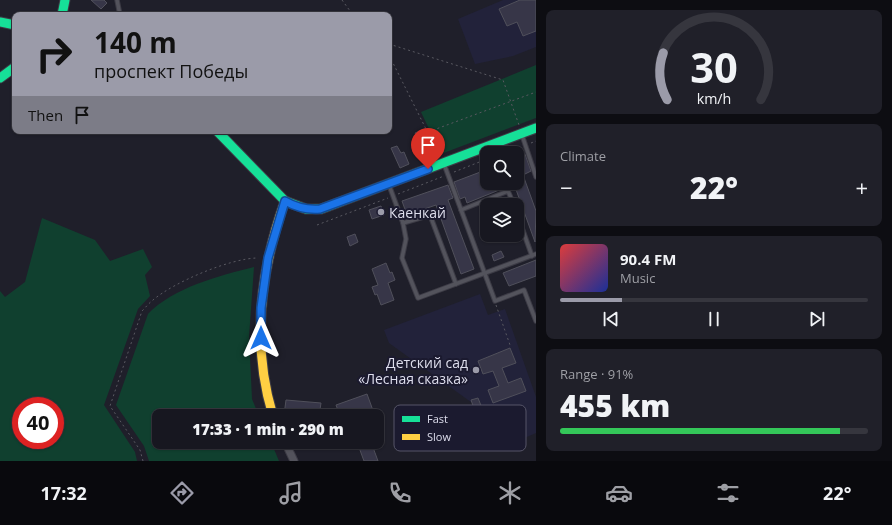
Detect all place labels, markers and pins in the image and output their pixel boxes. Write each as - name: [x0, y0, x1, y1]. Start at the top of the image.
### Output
- pin: [411, 128, 445, 169]
- place label: Каенкай: [389, 203, 446, 222]
- marker: Каенкай: [376, 207, 386, 217]
- place label: Детский сад «Лесная сказка»: [358, 353, 468, 388]
- marker: Детский сад «Лесная сказка»: [471, 365, 481, 375]

